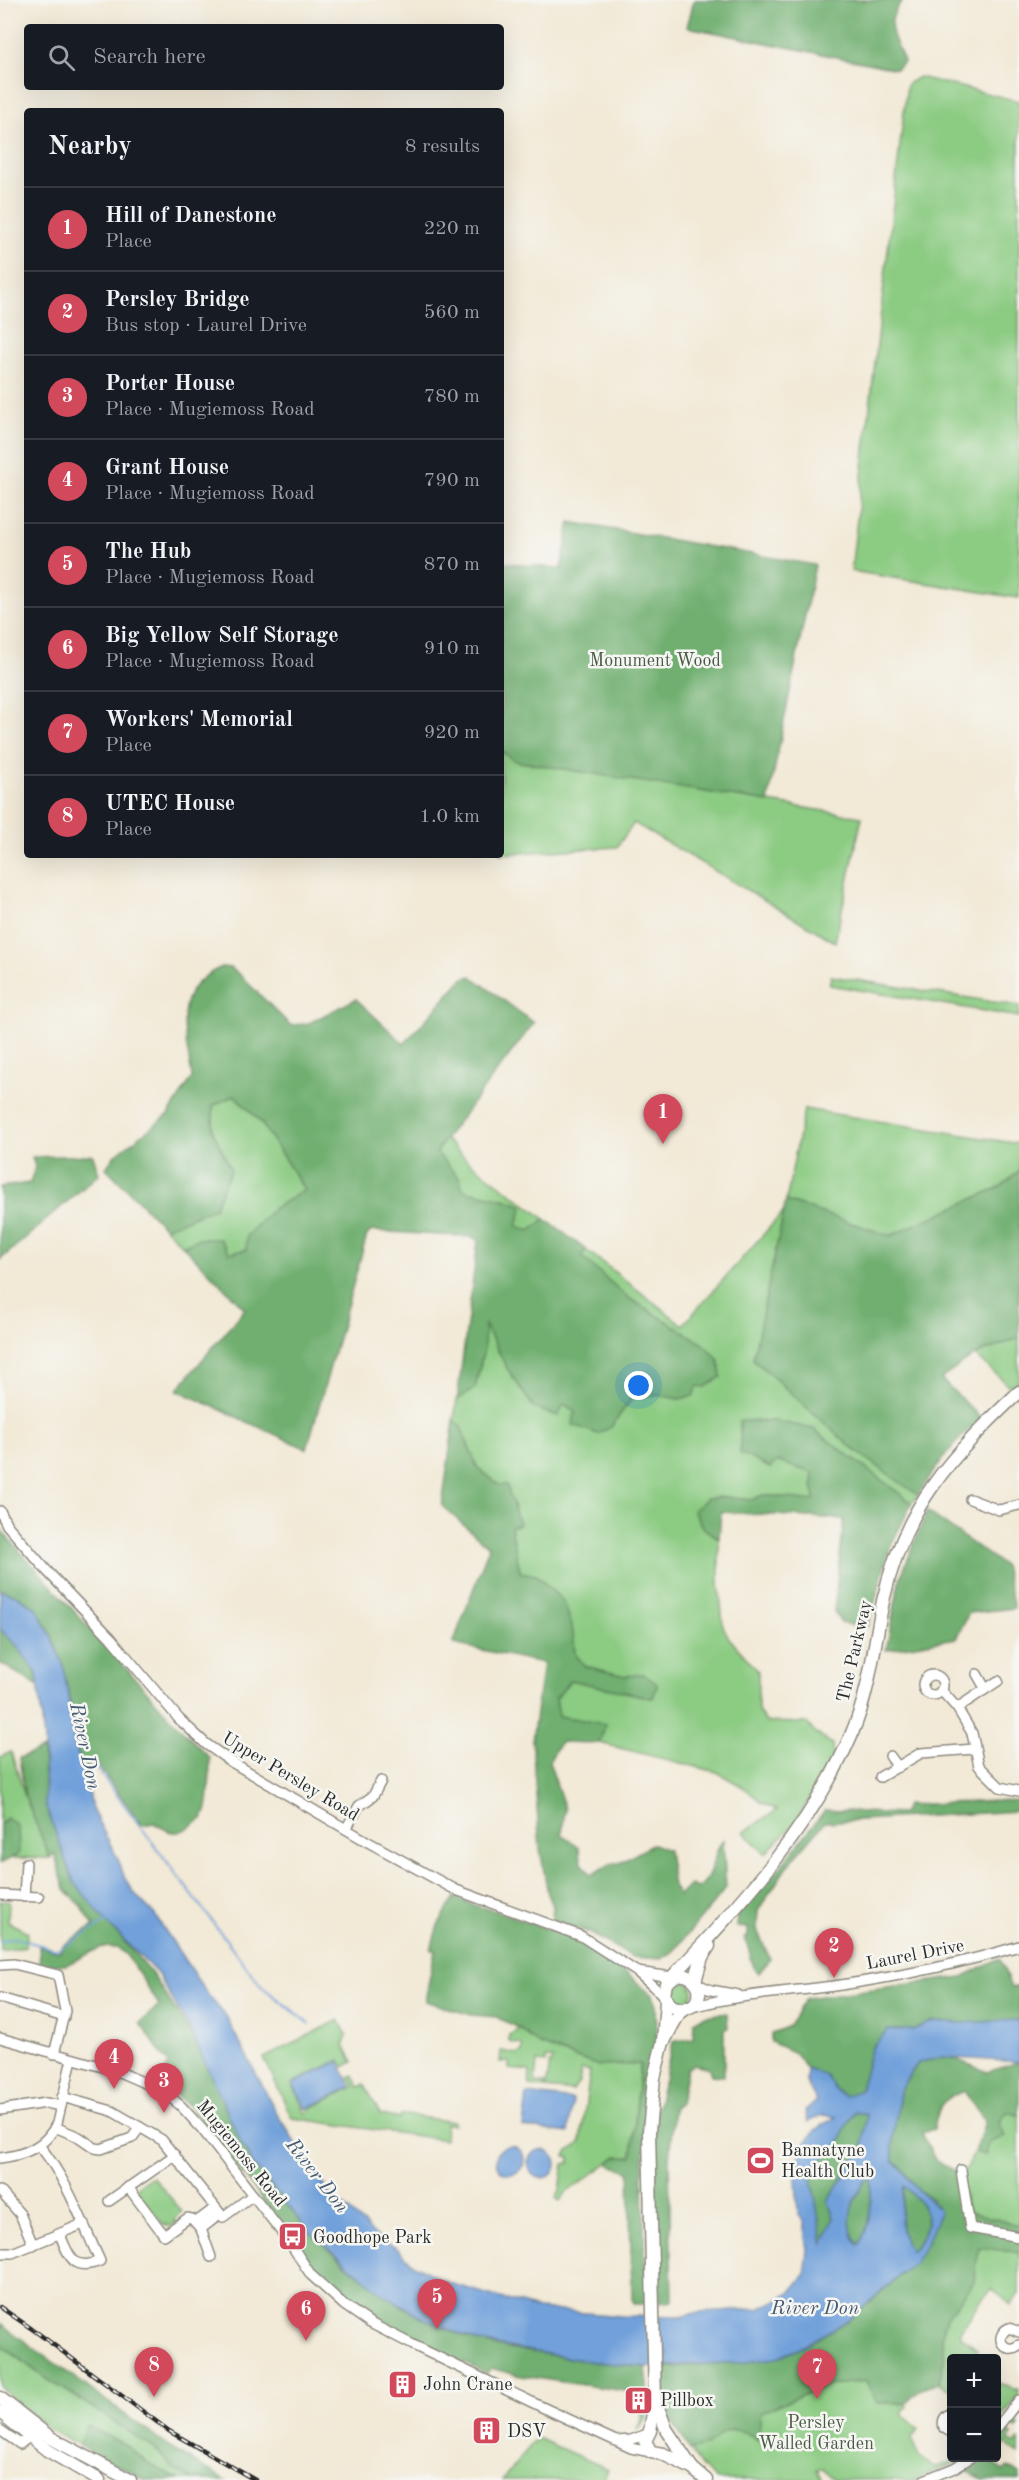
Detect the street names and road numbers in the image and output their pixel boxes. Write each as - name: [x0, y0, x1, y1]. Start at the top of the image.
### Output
- street label: The Parkway: [834, 1598, 876, 1704]
- street label: Upper Persley Road: [219, 1729, 362, 1825]
- street label: Laurel Drive: [865, 1937, 966, 1973]
- street label: Mugiemoss Road: [193, 2097, 290, 2210]

